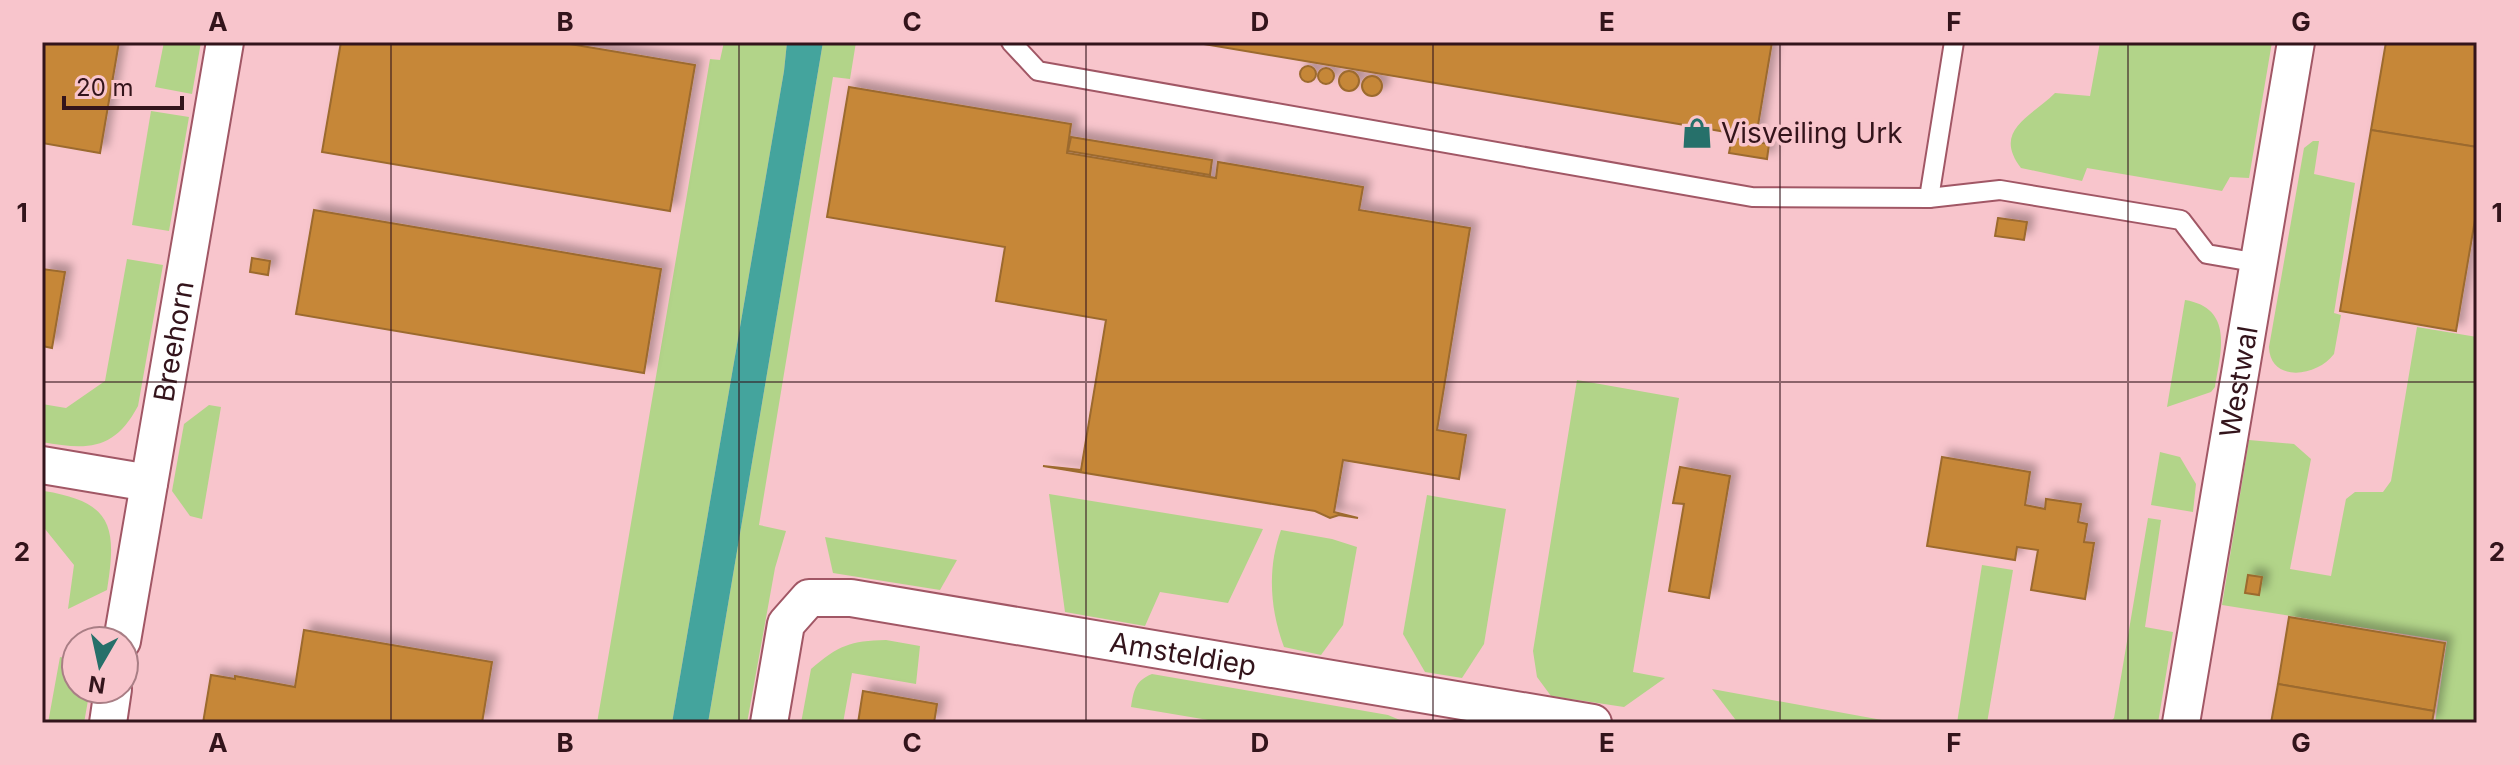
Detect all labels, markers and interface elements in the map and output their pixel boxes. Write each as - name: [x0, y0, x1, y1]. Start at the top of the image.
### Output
- text: A: [208, 6, 228, 37]
- text: B: [556, 6, 574, 37]
- text: C: [902, 6, 922, 37]
- text: D: [1251, 6, 1269, 37]
- text: E: [1599, 6, 1615, 37]
- text: F: [1946, 6, 1962, 37]
- text: G: [2291, 6, 2311, 37]
- scale bar: [64, 60, 182, 110]
- text: 20 m: [76, 73, 134, 102]
- shop icon: Visveiling Urk: [1680, 116, 1714, 150]
- place label: Visveiling Urk: [1721, 116, 1903, 150]
- text: 1: [16, 197, 28, 228]
- text: 1: [2491, 197, 2503, 228]
- street label: Breehorn: [146, 278, 201, 404]
- street label: Westwal: [2213, 324, 2265, 440]
- text: 2: [14, 536, 30, 567]
- text: 2: [2489, 536, 2505, 567]
- north arrow: [60, 625, 140, 705]
- street label: Amsteldiep: [1107, 625, 1259, 683]
- text: N: [87, 671, 107, 699]
- text: A: [208, 727, 228, 758]
- text: B: [556, 727, 574, 758]
- text: C: [902, 727, 922, 758]
- text: D: [1251, 727, 1269, 758]
- text: E: [1599, 727, 1615, 758]
- text: F: [1946, 727, 1962, 758]
- text: G: [2291, 727, 2311, 758]

